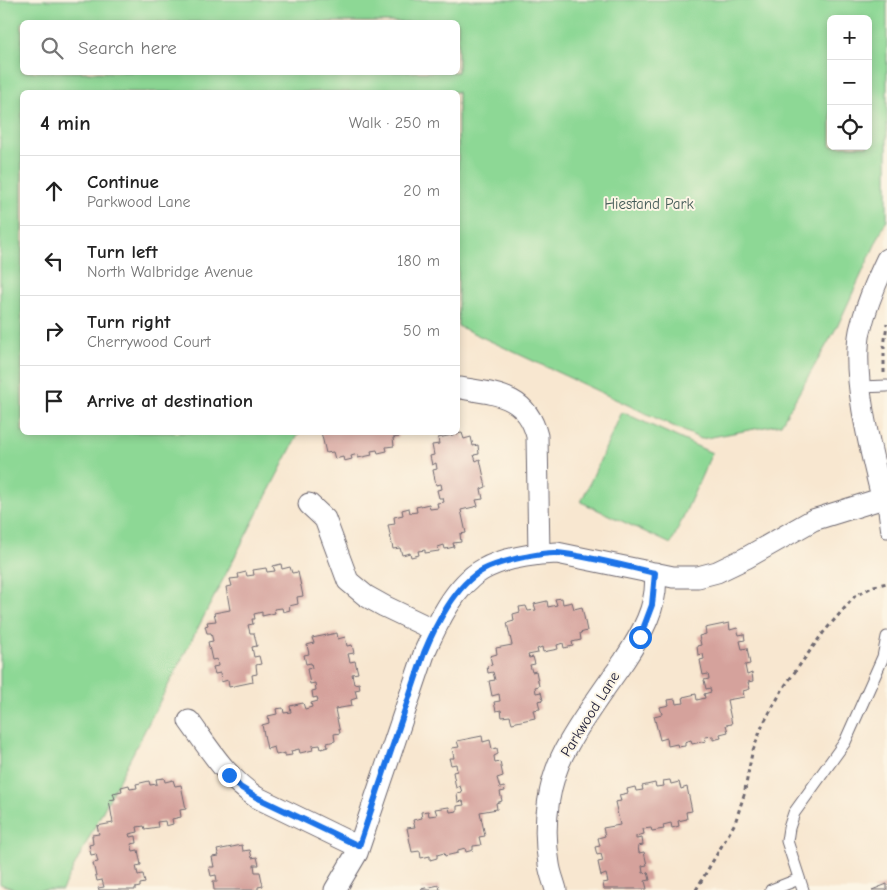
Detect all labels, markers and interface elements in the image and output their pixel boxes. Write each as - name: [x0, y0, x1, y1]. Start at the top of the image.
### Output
- map controls: [827, 15, 872, 150]
- button: +: [827, 15, 872, 60]
- search box: [20, 20, 460, 75]
- icon: search: [38, 34, 66, 62]
- text: Search here: [78, 37, 177, 59]
- button: −: [827, 60, 872, 105]
- button: locate: [827, 105, 872, 150]
- text: 4 min: [40, 111, 91, 135]
- text: Walk · 250 m: [349, 114, 440, 132]
- text: Continue: [87, 171, 159, 193]
- icon: ahead: [40, 177, 68, 205]
- text: 20 m: [403, 182, 440, 200]
- text: Parkwood Lane: [87, 193, 191, 211]
- park label: Hiestand Park: [604, 195, 695, 213]
- text: Turn left: [87, 241, 158, 263]
- icon: left: [40, 247, 68, 275]
- text: 180 m: [397, 252, 440, 270]
- text: North Walbridge Avenue: [87, 263, 253, 281]
- text: Turn right: [87, 311, 171, 333]
- icon: right: [40, 317, 68, 345]
- text: 50 m: [403, 322, 440, 340]
- text: Cherrywood Court: [87, 333, 211, 351]
- icon: arrive: [40, 387, 68, 415]
- text: Arrive at destination: [87, 390, 253, 412]
- route start: [629, 626, 652, 649]
- street label: Parkwood Lane: [557, 668, 624, 760]
- route end: [218, 764, 241, 787]

